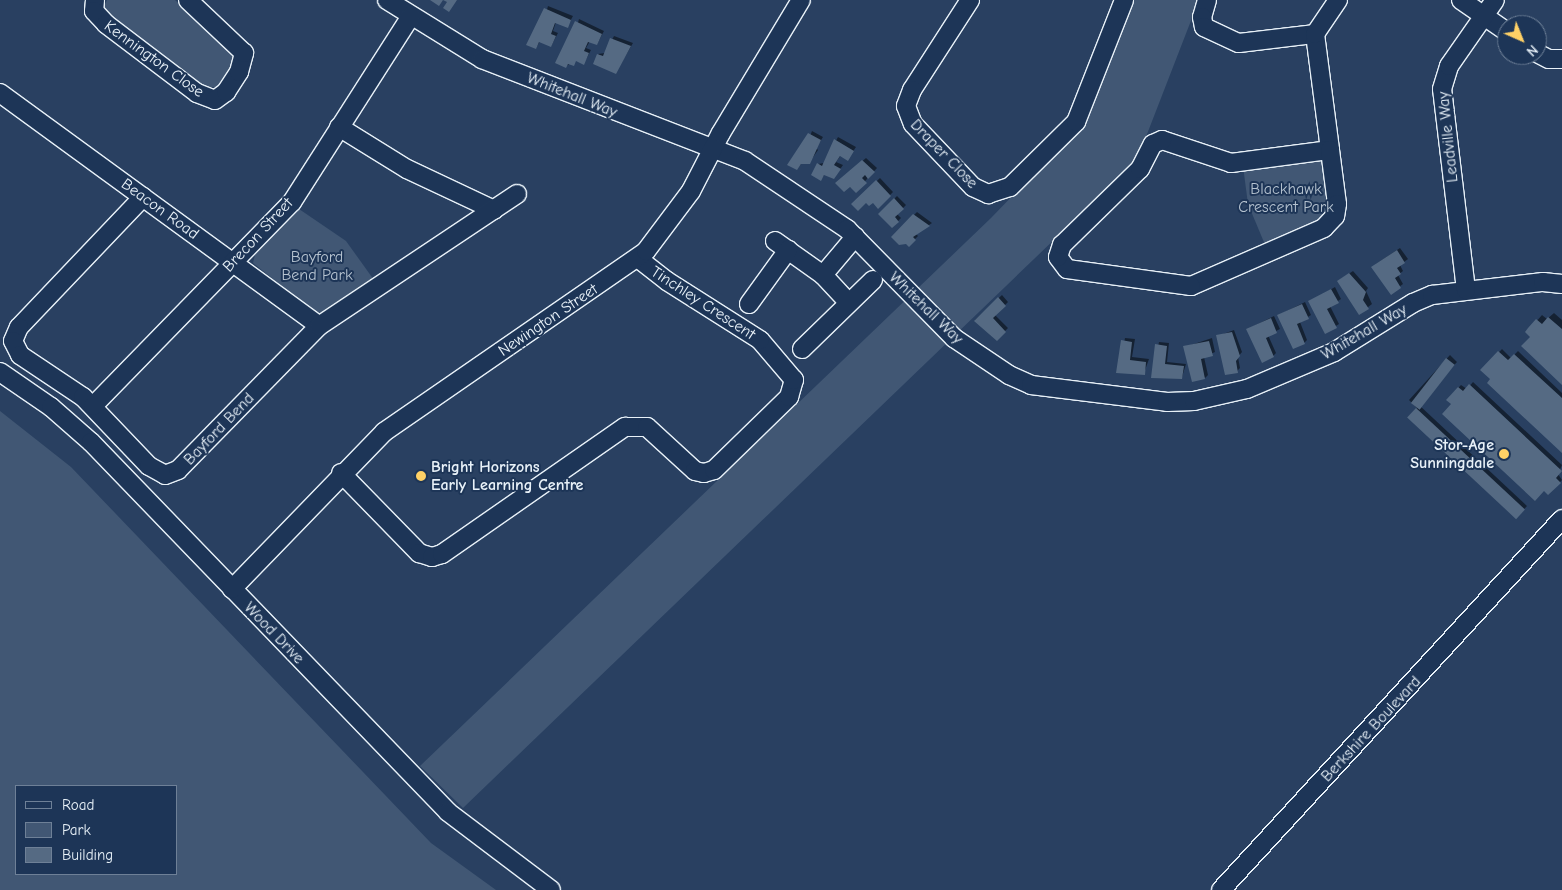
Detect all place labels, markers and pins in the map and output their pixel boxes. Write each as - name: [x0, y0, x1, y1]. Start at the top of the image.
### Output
- place label: Stor-Age Sunningdale: [1410, 435, 1494, 473]
- marker: Stor-Age Sunningdale: [1498, 448, 1510, 460]
- place label: Bright Horizons Early Learning Centre: [431, 457, 583, 495]
- marker: Bright Horizons Early Learning Centre: [415, 470, 427, 482]

